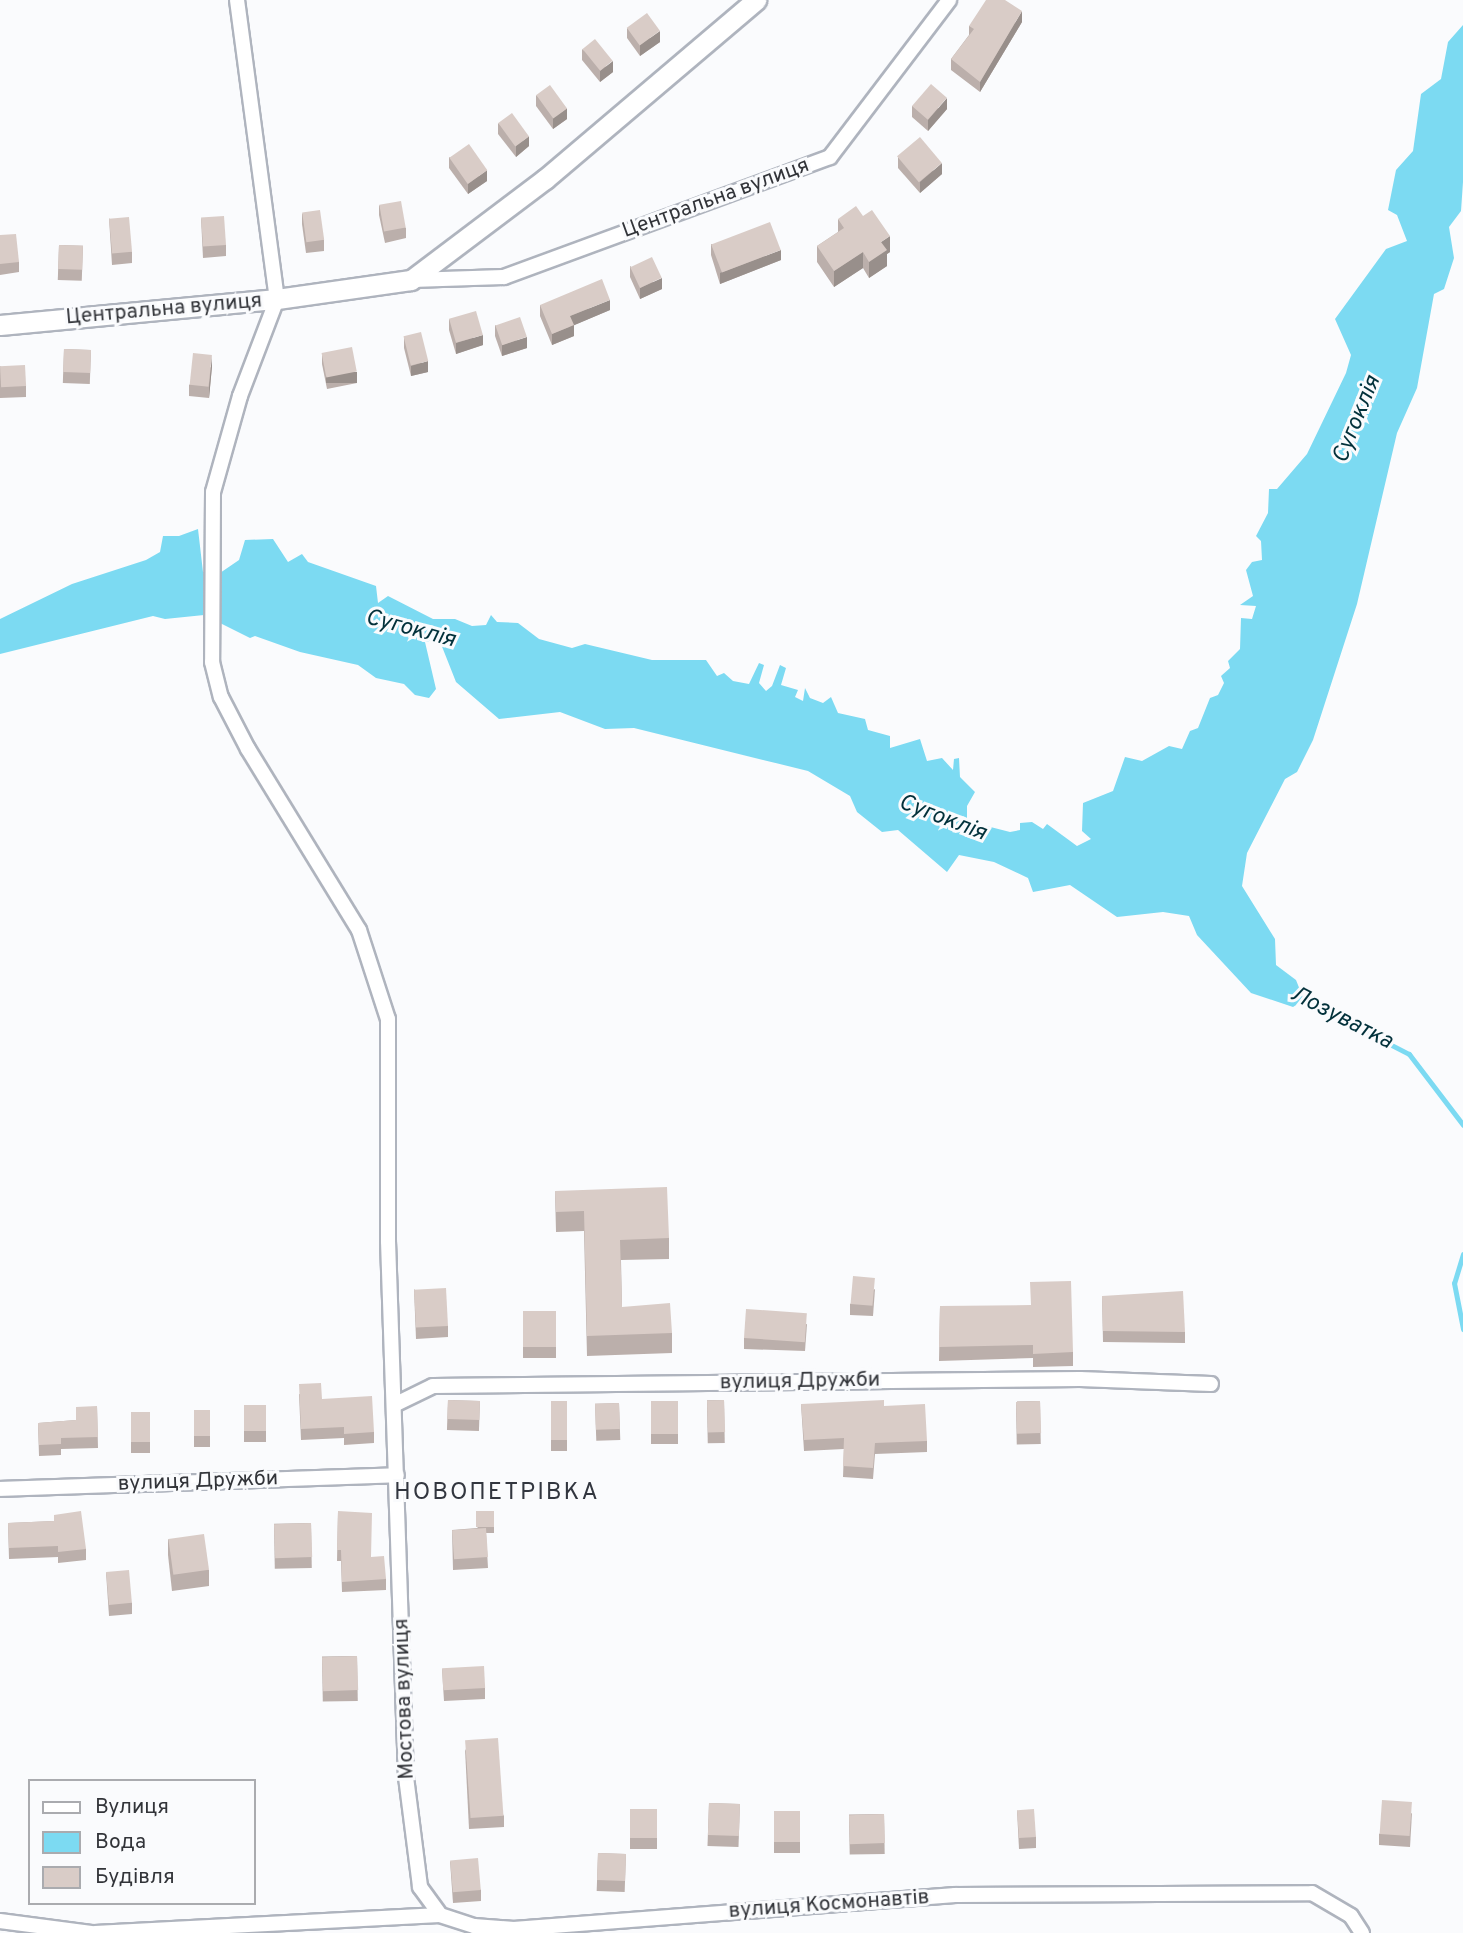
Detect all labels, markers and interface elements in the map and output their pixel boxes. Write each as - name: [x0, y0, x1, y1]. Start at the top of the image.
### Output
- street label: Центральна вулиця: [619, 153, 813, 245]
- street label: Центральна вулиця: [65, 289, 263, 331]
- water label: Сугоклія: [1328, 372, 1388, 468]
- water label: Сугоклія: [362, 605, 458, 655]
- water label: Сугоклія: [894, 790, 990, 848]
- water label: Лозуватка: [1285, 981, 1397, 1057]
- street label: вулиця Дружби: [720, 1368, 880, 1396]
- street label: вулиця Дружби: [117, 1467, 279, 1497]
- district label: НОВОПЕТРІВКА: [396, 1480, 598, 1508]
- street label: Мостова вулиця: [390, 1618, 420, 1780]
- legend: [28, 1779, 256, 1905]
- text: Вулиця: [95, 1794, 169, 1821]
- text: Вода: [95, 1829, 146, 1856]
- text: Будівля: [95, 1864, 175, 1891]
- street label: вулиця Космонавтів: [728, 1885, 930, 1925]

